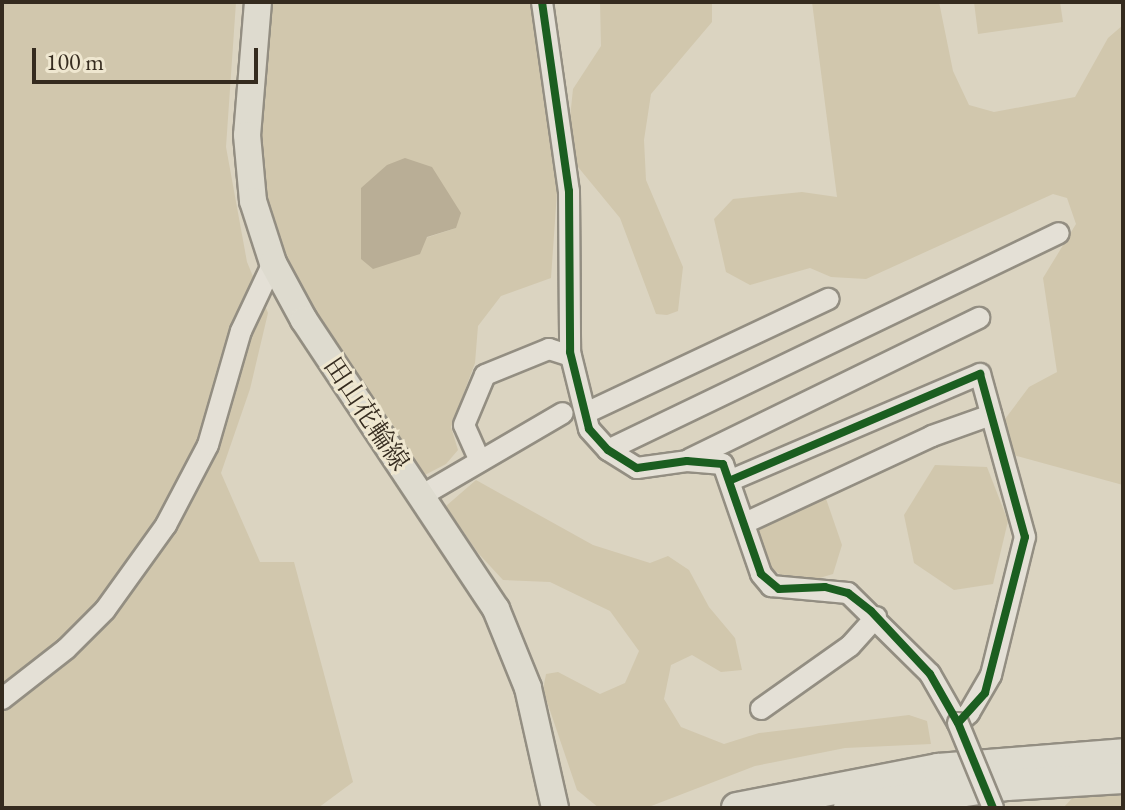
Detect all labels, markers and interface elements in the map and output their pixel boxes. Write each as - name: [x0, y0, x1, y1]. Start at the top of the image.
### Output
- scale bar: [36, 32, 262, 82]
- text: 100 m: [46, 46, 104, 77]
- street label: 田山花輪線: [317, 351, 415, 477]

